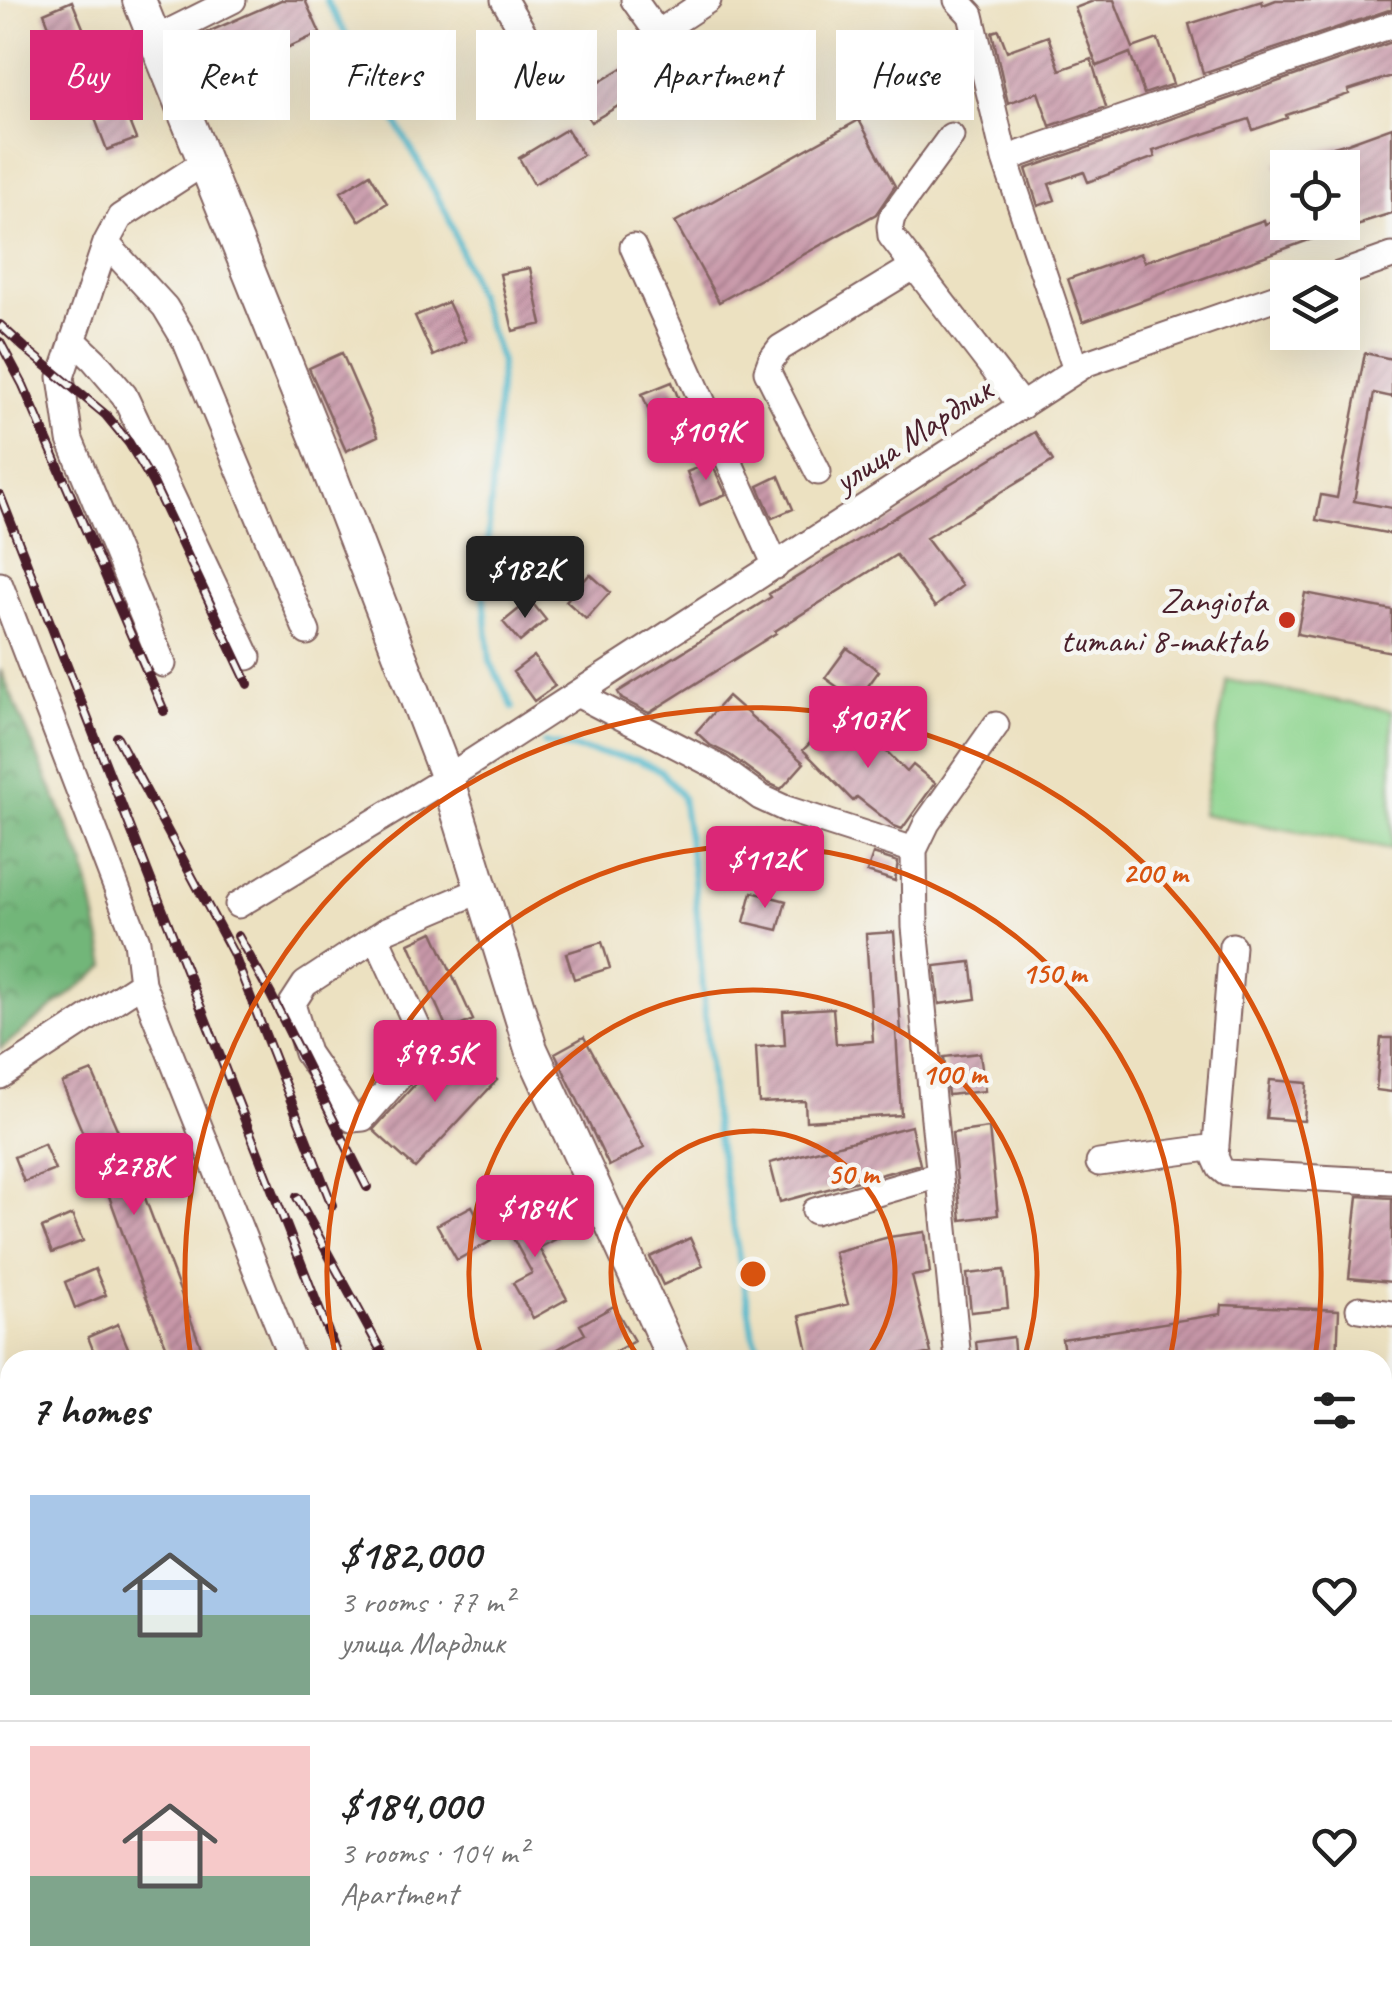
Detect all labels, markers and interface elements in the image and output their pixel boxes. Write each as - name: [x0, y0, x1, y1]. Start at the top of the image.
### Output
- chip: Buy: [30, 30, 143, 120]
- chip: Rent: [163, 30, 290, 120]
- chip: Filters: [310, 30, 456, 120]
- chip: New: [476, 30, 597, 120]
- chip: Apartment: [617, 30, 816, 120]
- chip: House: [836, 30, 974, 120]
- map controls: [1270, 150, 1360, 350]
- button: locate: [1270, 150, 1360, 240]
- button: layers: [1270, 260, 1360, 350]
- street label: улица Мардлик: [823, 366, 1003, 504]
- pin: $109K: [636, 398, 776, 483]
- text: $109K: [669, 410, 743, 451]
- pin: $182K: [455, 536, 595, 621]
- text: $182K: [488, 548, 562, 589]
- place label: Zangiota tumani 8-maktab: [1061, 578, 1270, 663]
- marker: Zangiota tumani 8-maktab: [1276, 609, 1298, 631]
- pin: $107K: [798, 686, 938, 771]
- text: $107K: [831, 698, 905, 739]
- pin: $112K: [695, 826, 835, 911]
- text: $112K: [728, 838, 802, 879]
- text: 200 m: [1123, 854, 1190, 892]
- text: 150 m: [1022, 954, 1089, 992]
- pin: $99.5K: [354, 1020, 516, 1105]
- text: $99.5K: [396, 1032, 474, 1073]
- text: 100 m: [922, 1055, 989, 1093]
- pin: $278K: [64, 1133, 204, 1218]
- text: $278K: [97, 1145, 171, 1186]
- text: 50 m: [828, 1155, 881, 1193]
- pin: $184K: [465, 1175, 605, 1260]
- text: $184K: [498, 1187, 572, 1228]
- centre of rings: [735, 1256, 771, 1292]
- icon: filters: [1307, 1383, 1362, 1438]
- text: 7 homes: [30, 1384, 148, 1437]
- text: $182,000: [340, 1528, 481, 1581]
- icon: home: [110, 1535, 230, 1655]
- icon: heart: [1307, 1568, 1362, 1623]
- text: 3 rooms · 77 m²: [340, 1581, 513, 1622]
- text: улица Мардлик: [340, 1622, 505, 1663]
- text: $184,000: [340, 1779, 481, 1832]
- icon: home: [110, 1786, 230, 1906]
- icon: heart: [1307, 1819, 1362, 1874]
- text: 3 rooms · 104 m²: [340, 1832, 527, 1873]
- text: Apartment: [340, 1873, 458, 1914]

